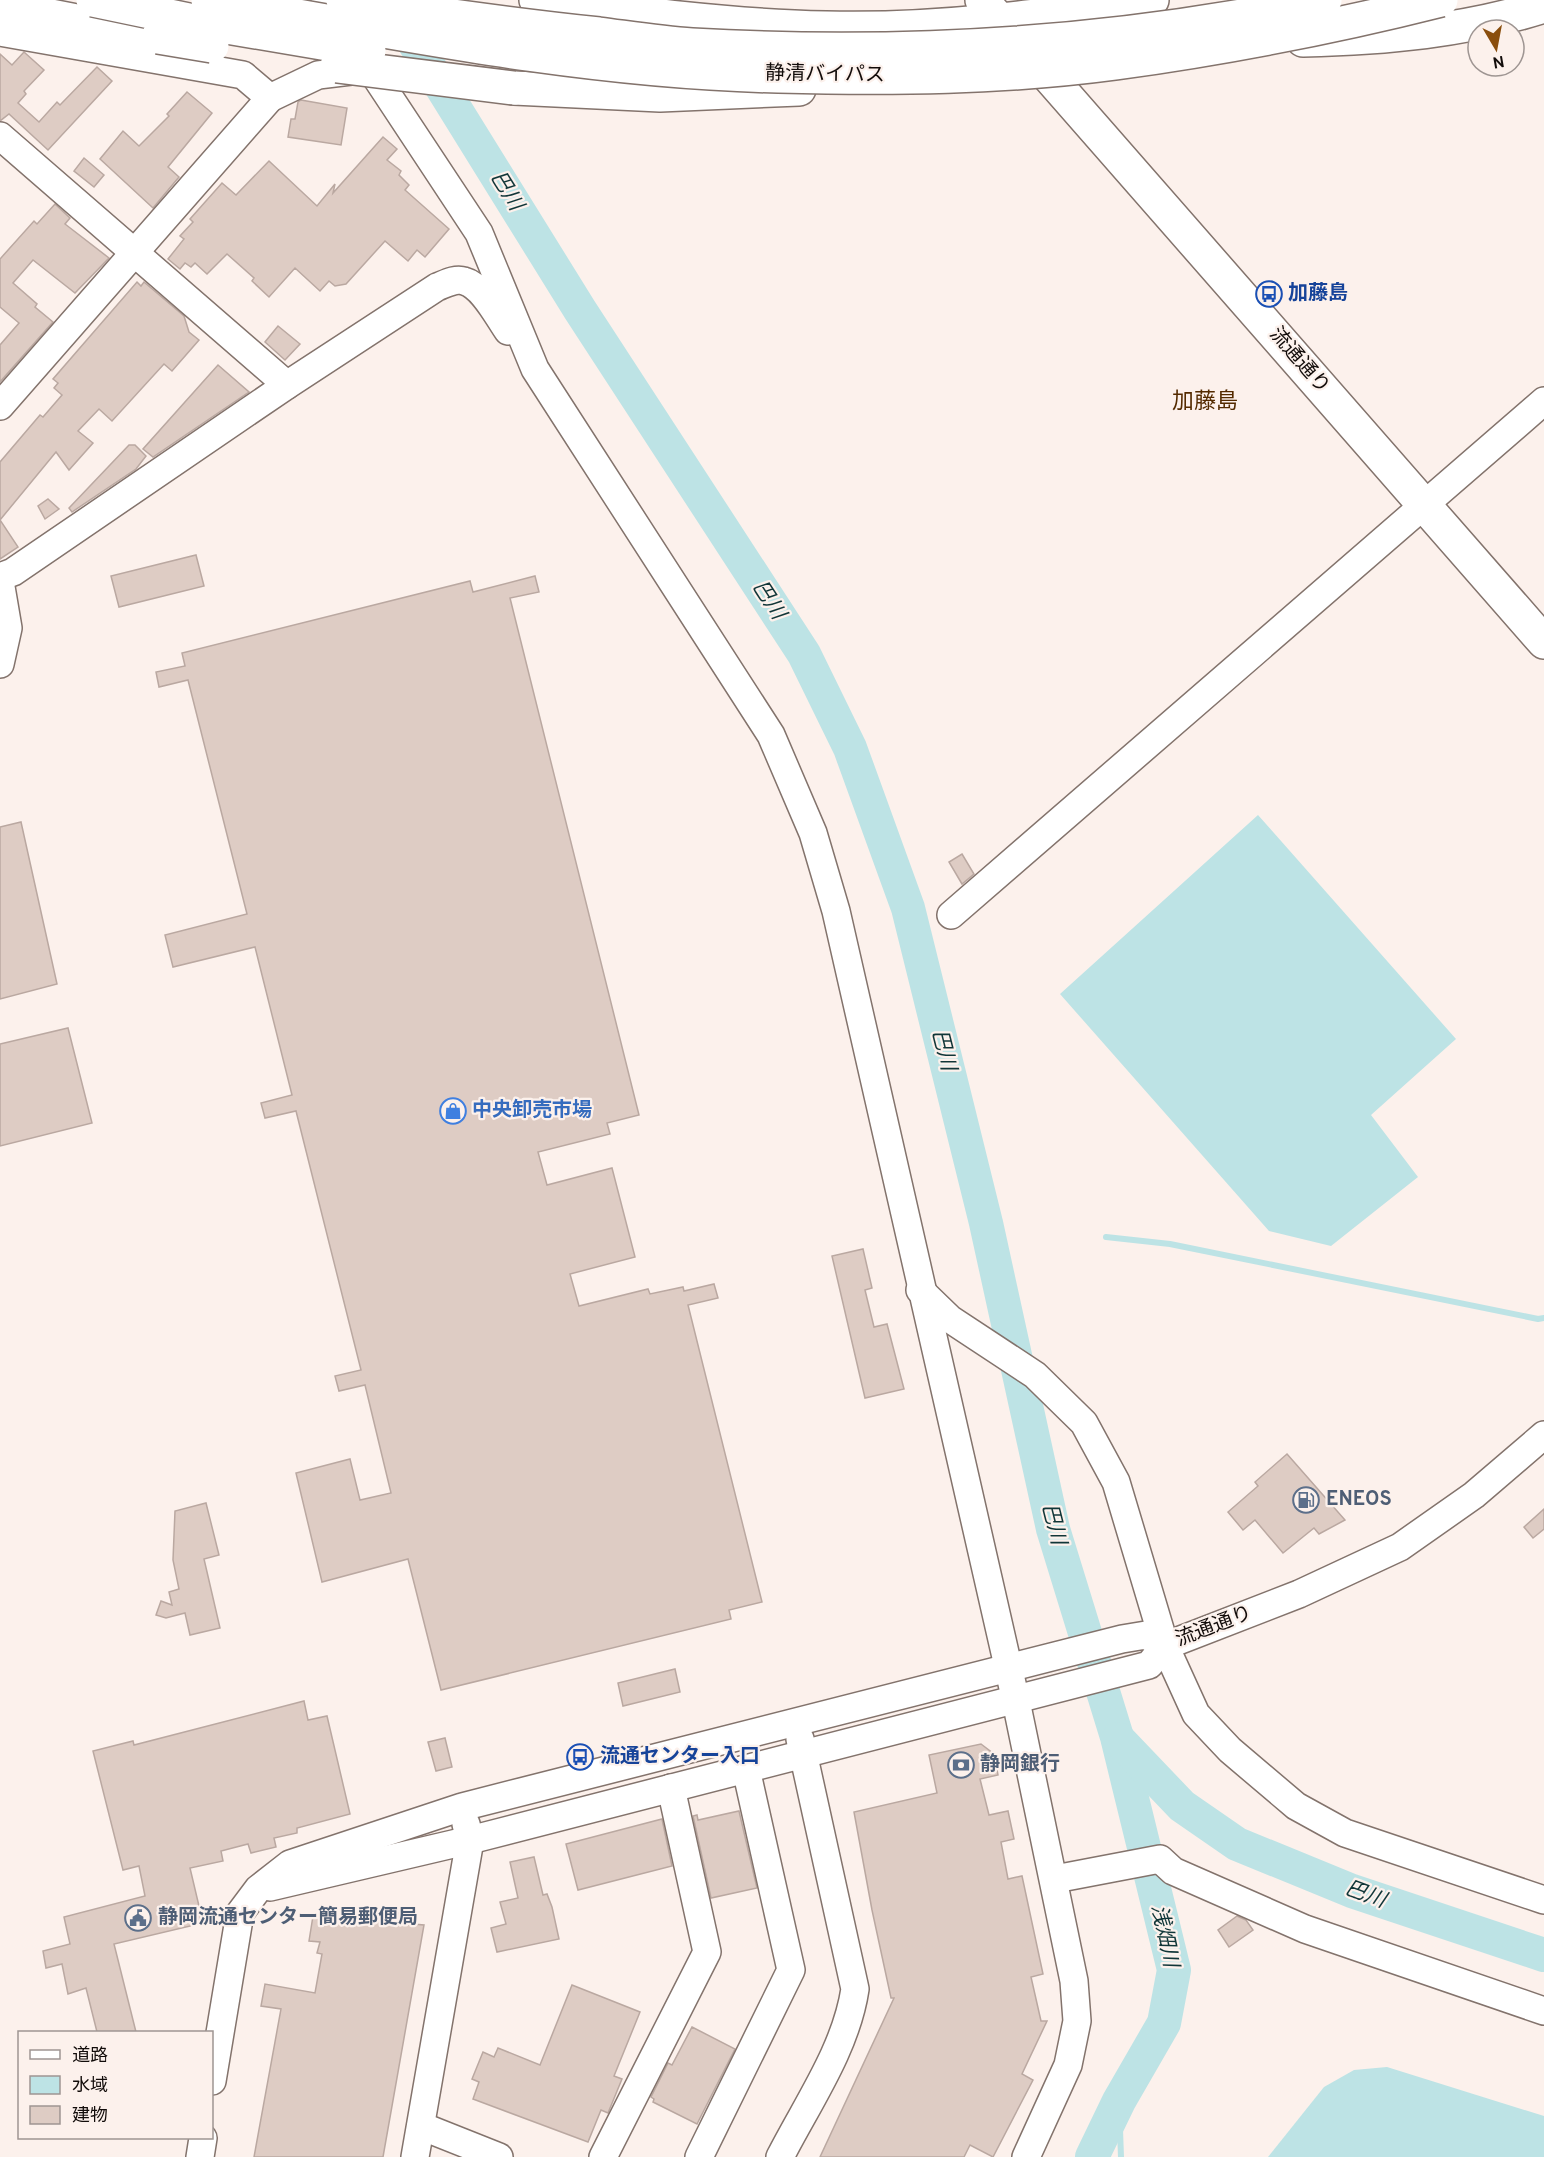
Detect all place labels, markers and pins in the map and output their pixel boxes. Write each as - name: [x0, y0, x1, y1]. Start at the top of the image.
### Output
- bus stop icon: 加藤島: [1254, 279, 1284, 309]
- place label: 加藤島: [1288, 281, 1348, 307]
- shop icon: 中央卸売市場: [438, 1096, 468, 1126]
- place label: 中央卸売市場: [472, 1098, 592, 1124]
- fuel station icon: ENEOS: [1291, 1485, 1321, 1515]
- place label: ENEOS: [1326, 1487, 1392, 1513]
- bus stop icon: 流通センター入口: [565, 1742, 595, 1772]
- place label: 流通センター入口: [600, 1744, 760, 1770]
- bank icon: 静岡銀行: [946, 1750, 976, 1780]
- place label: 静岡銀行: [980, 1752, 1060, 1778]
- public building icon: 静岡流通センター簡易郵便局: [123, 1903, 153, 1933]
- place label: 静岡流通センター簡易郵便局: [158, 1905, 418, 1931]

